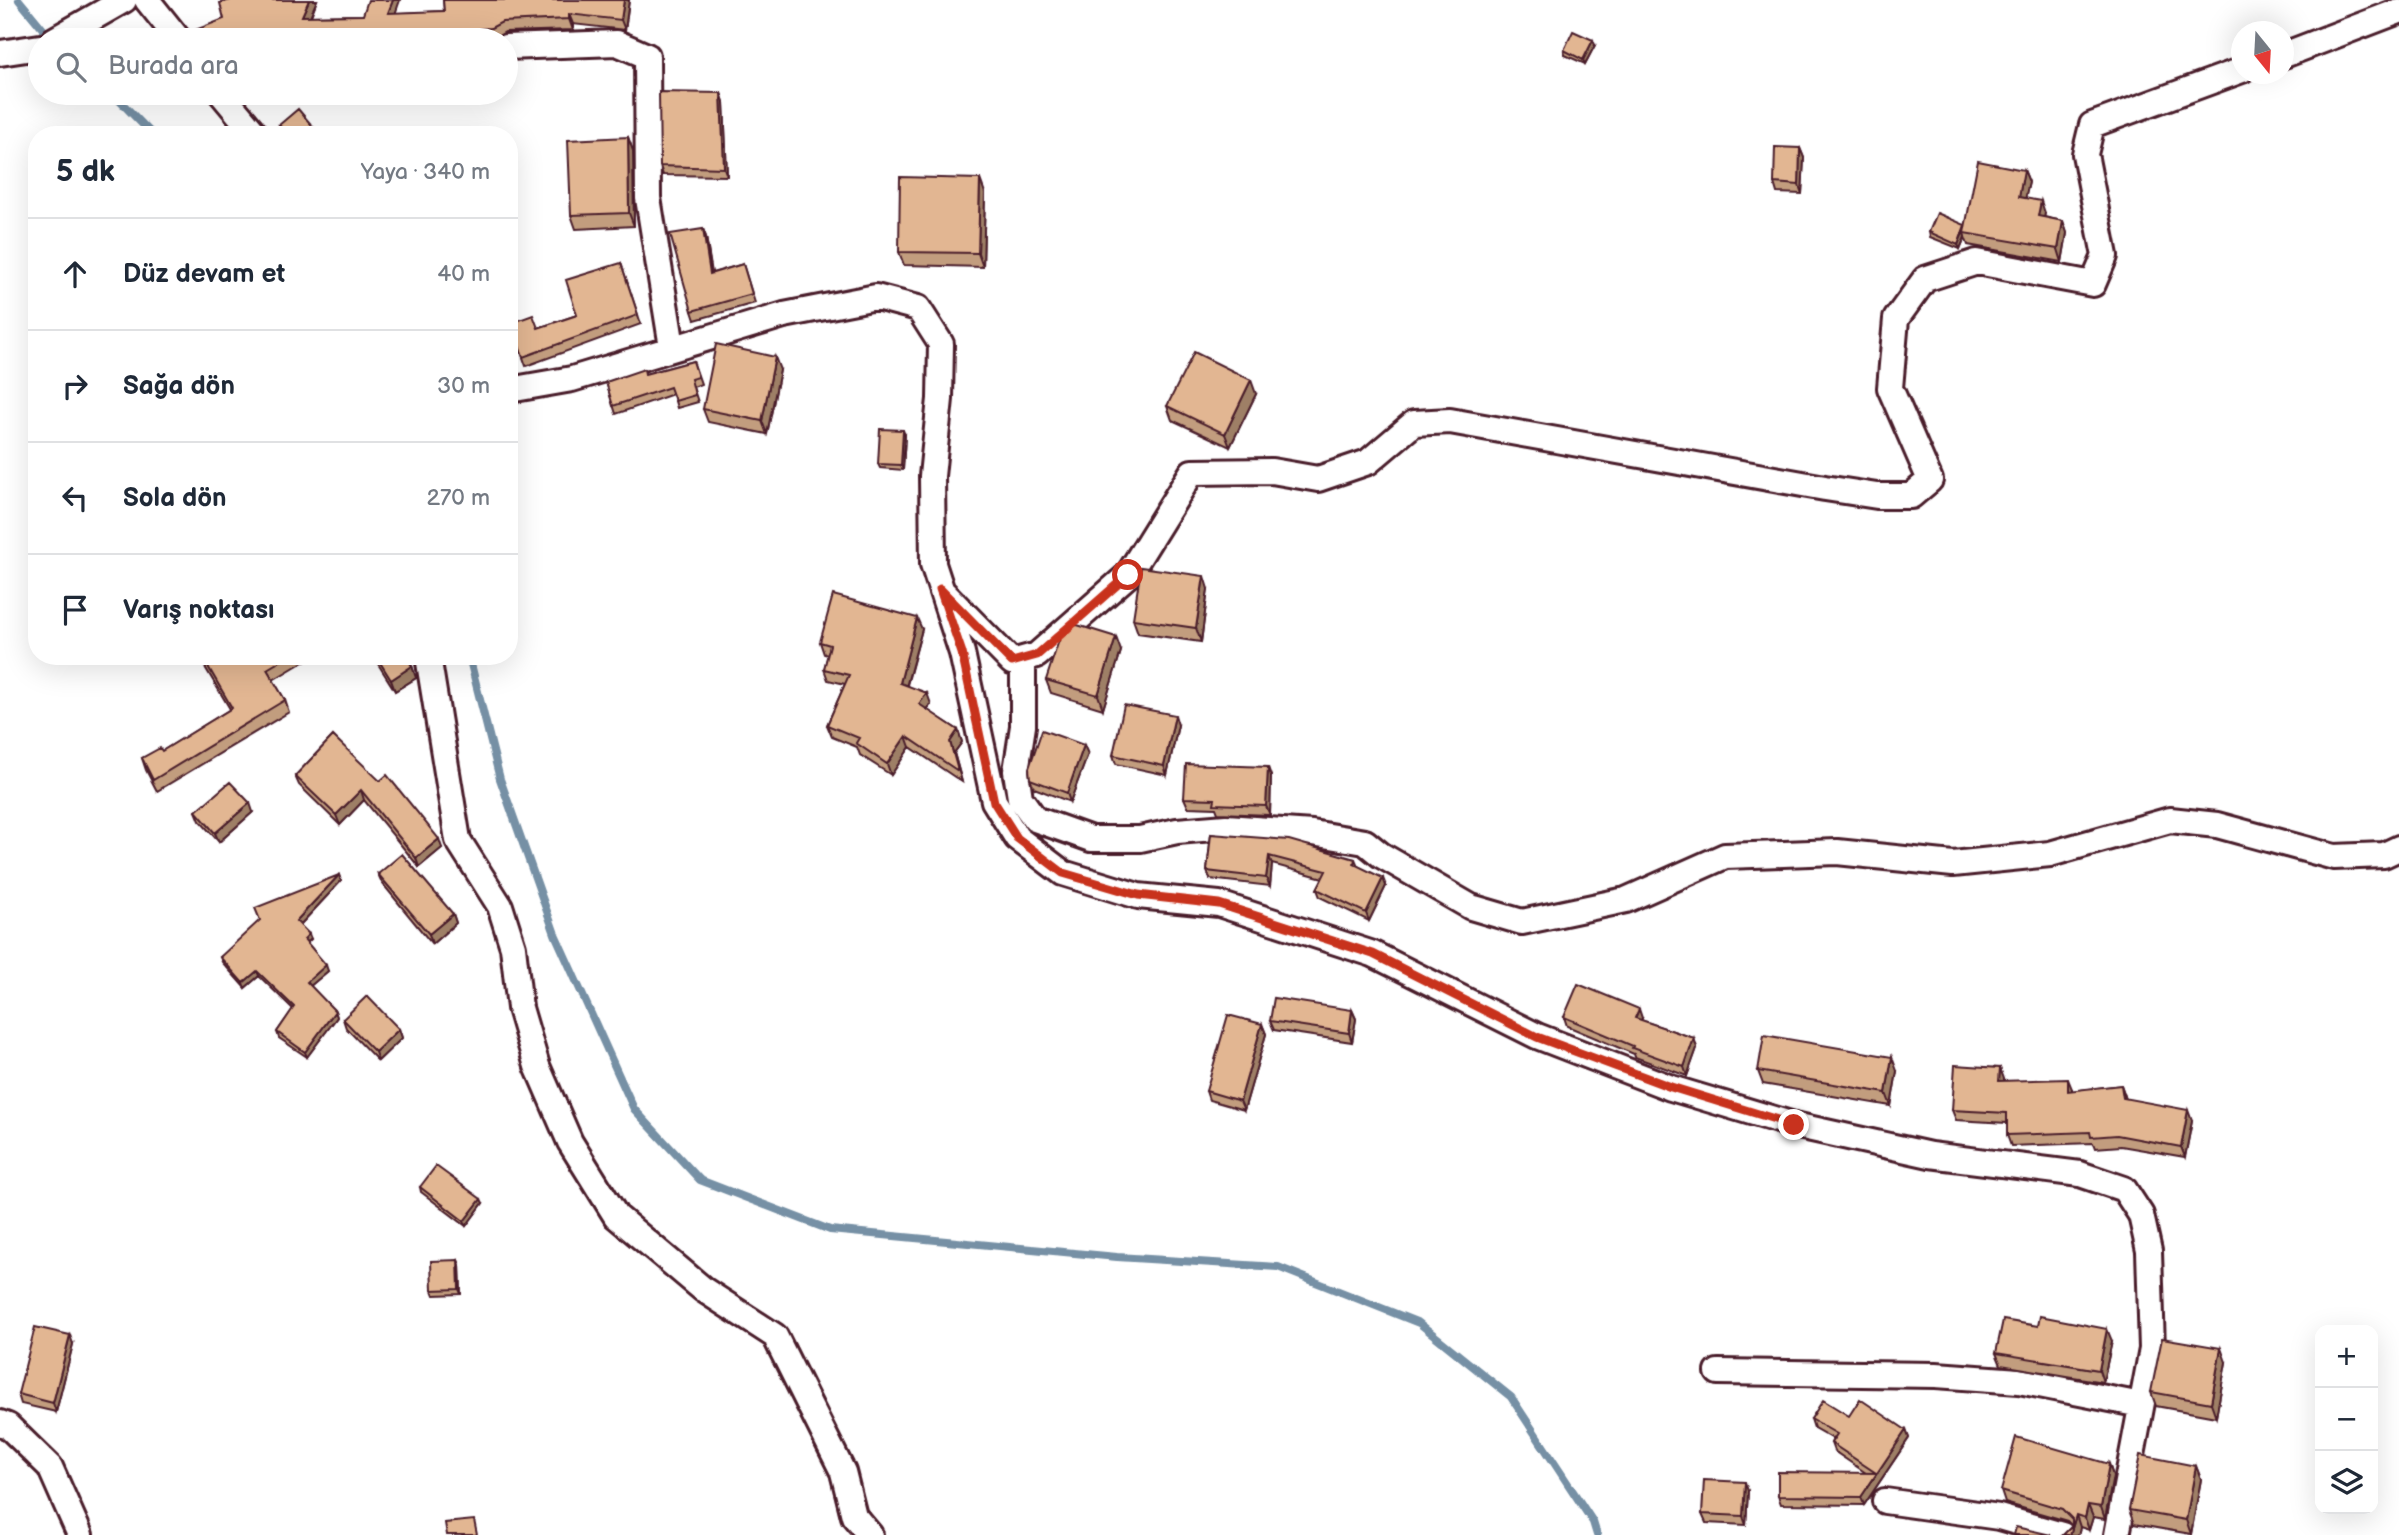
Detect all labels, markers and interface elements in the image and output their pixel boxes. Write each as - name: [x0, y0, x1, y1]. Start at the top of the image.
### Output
- north arrow: [2231, 21, 2294, 84]
- search box: [28, 28, 518, 105]
- icon: search: [52, 48, 90, 86]
- text: Burada ara: [108, 51, 239, 82]
- text: 5 dk: [56, 154, 115, 190]
- text: Yaya · 340 m: [361, 158, 490, 186]
- icon: ahead: [56, 255, 94, 293]
- text: Düz devam et: [123, 259, 285, 290]
- text: 40 m: [437, 260, 490, 288]
- icon: right: [56, 367, 94, 405]
- text: Sağa dön: [123, 371, 235, 402]
- text: 30 m: [437, 372, 490, 400]
- icon: left: [56, 479, 94, 517]
- text: Sola dön: [123, 483, 227, 514]
- text: 270 m: [426, 484, 490, 512]
- route start: [1112, 559, 1143, 590]
- icon: arrive: [56, 591, 94, 629]
- text: Varış noktası: [123, 595, 274, 626]
- route end: [1778, 1109, 1809, 1140]
- map controls: [2315, 1325, 2378, 1514]
- button: +: [2315, 1325, 2378, 1388]
- button: −: [2315, 1388, 2378, 1451]
- button: layers: [2315, 1451, 2378, 1514]

